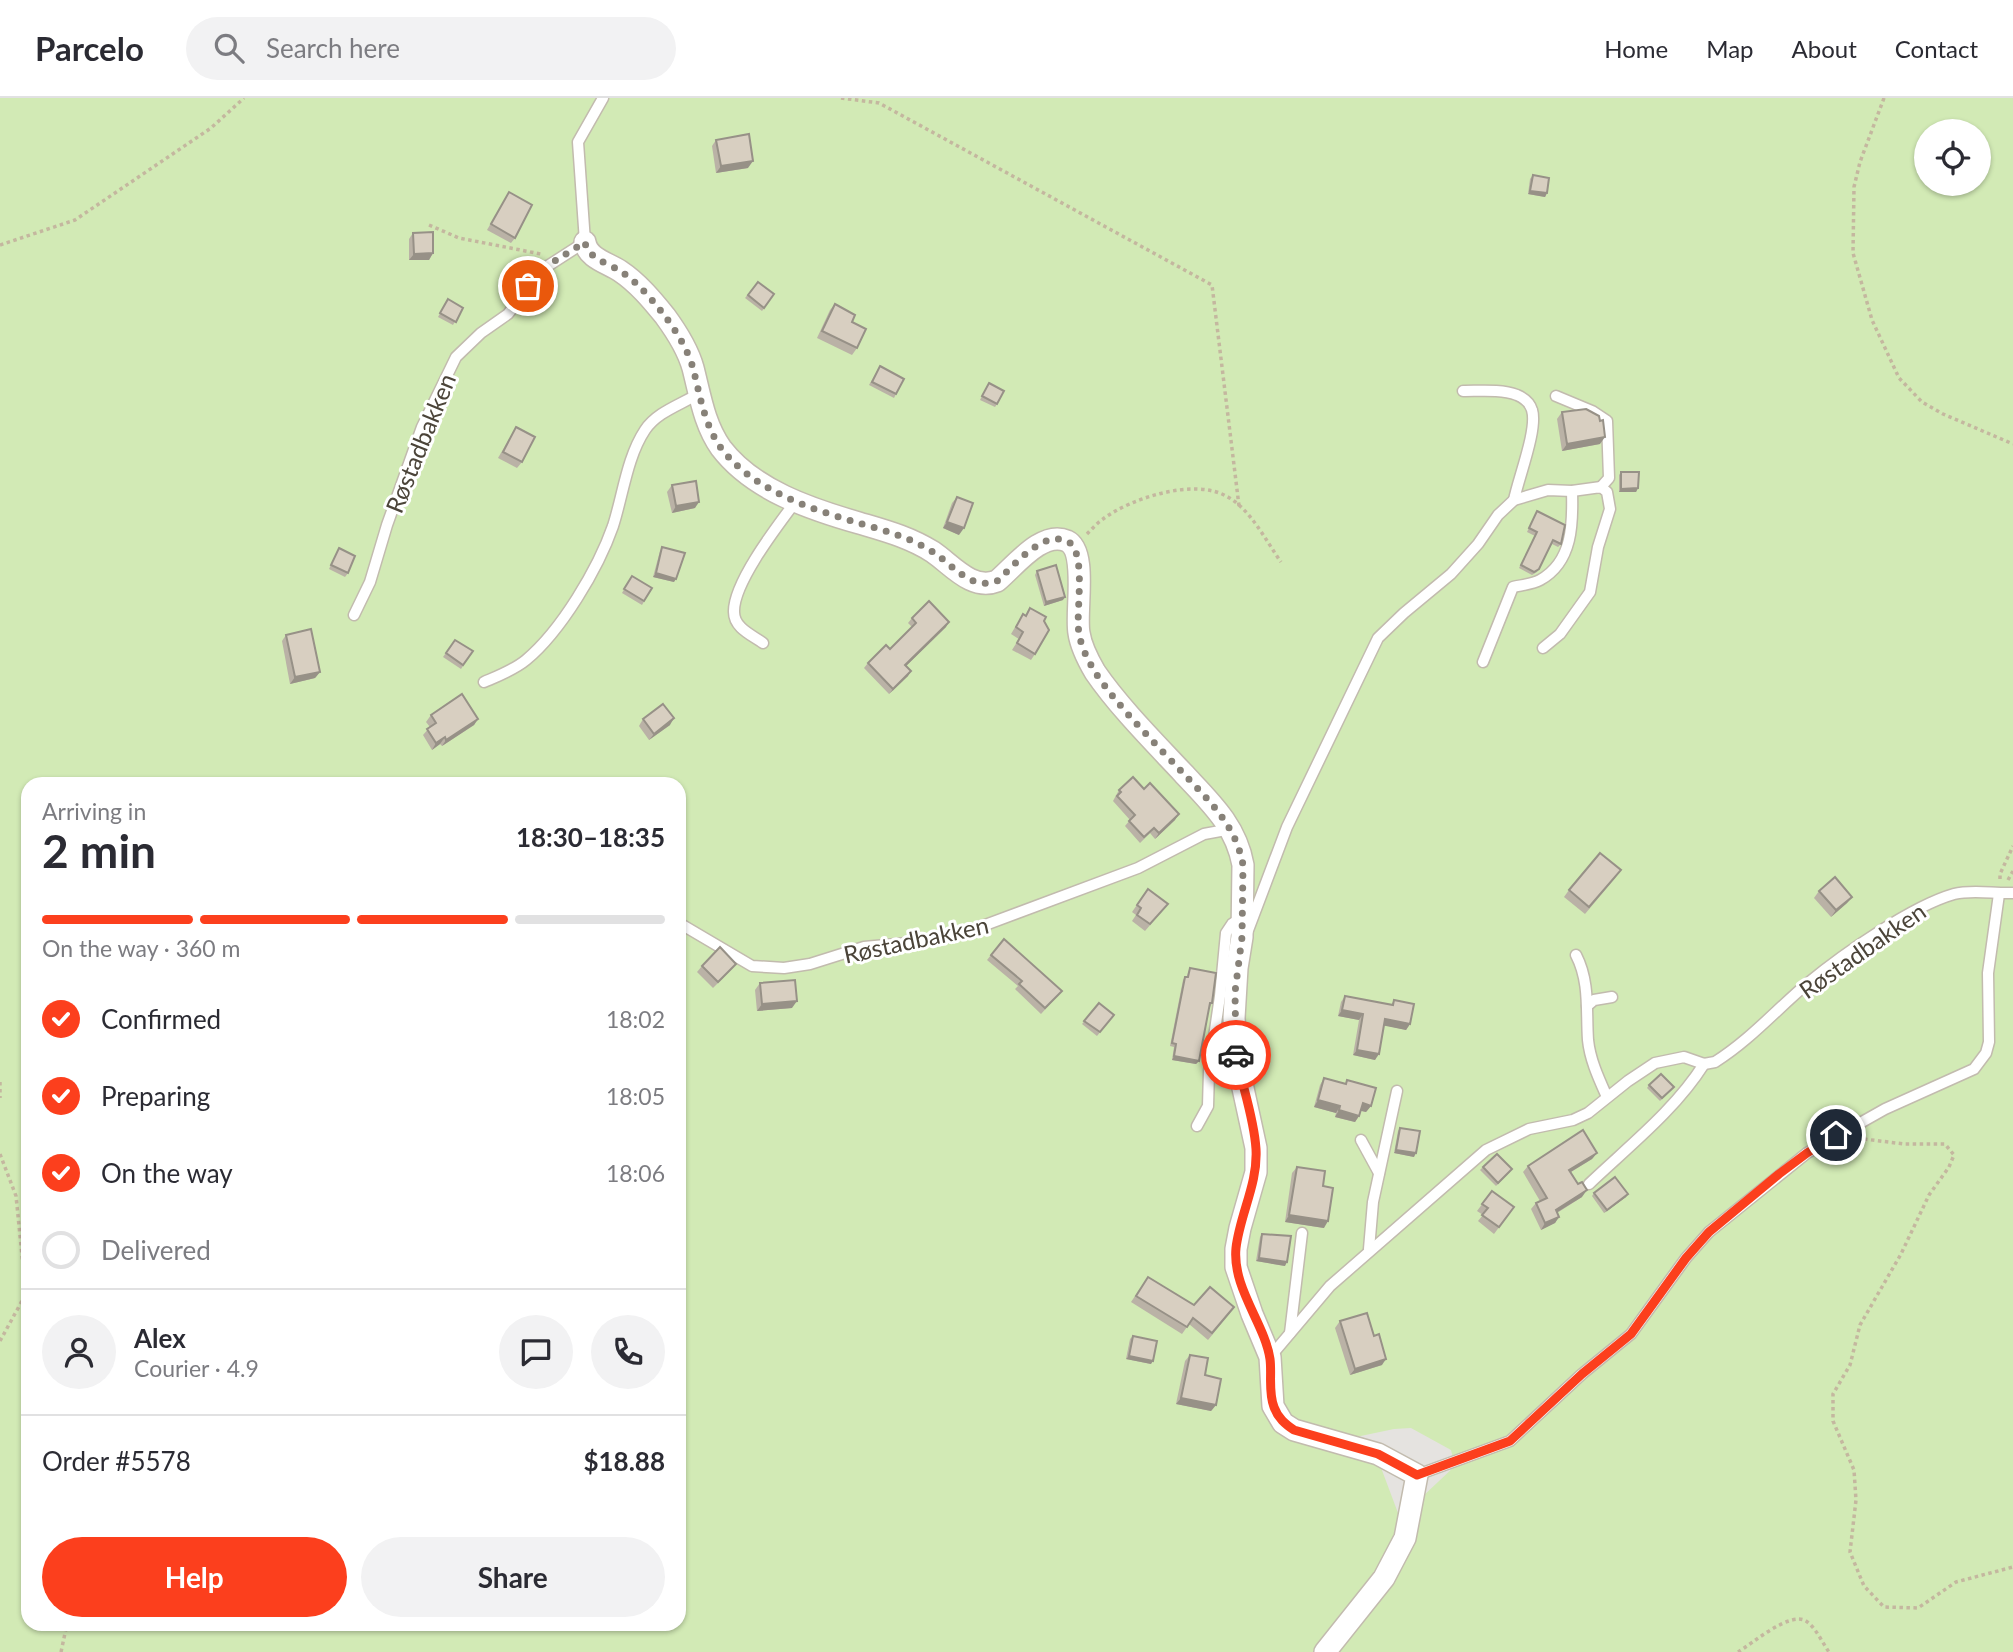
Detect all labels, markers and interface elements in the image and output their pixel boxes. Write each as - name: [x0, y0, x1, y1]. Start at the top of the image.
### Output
- search box: [186, 17, 676, 80]
- text: Parcelo: [35, 28, 144, 68]
- icon: search: [210, 29, 248, 67]
- text: Search here: [266, 32, 400, 64]
- text: Home: [1604, 34, 1668, 63]
- text: Map: [1706, 34, 1754, 63]
- text: About: [1792, 34, 1857, 63]
- text: Contact: [1895, 34, 1978, 63]
- map controls: [1914, 119, 1991, 196]
- button: locate: [1914, 119, 1991, 196]
- pin: [498, 256, 558, 316]
- icon: bag: [509, 267, 547, 305]
- street label: Røstadbakken: [379, 369, 461, 517]
- text: Arriving in: [42, 797, 146, 825]
- text: 18:30–18:35: [516, 821, 665, 853]
- text: 2 min: [42, 823, 156, 878]
- street label: Røstadbakken: [1793, 896, 1931, 1004]
- street label: Røstadbakken: [841, 909, 991, 969]
- text: On the way · 360 m: [42, 934, 241, 962]
- icon: check: [42, 1000, 80, 1038]
- text: Confirmed: [101, 1003, 221, 1035]
- text: 18:02: [606, 1005, 665, 1033]
- courier: [1201, 1020, 1271, 1090]
- icon: car: [1217, 1036, 1255, 1074]
- icon: check: [42, 1077, 80, 1115]
- text: Preparing: [101, 1080, 210, 1112]
- text: 18:05: [606, 1082, 665, 1110]
- pin: [1806, 1105, 1866, 1165]
- icon: home: [1817, 1116, 1855, 1154]
- icon: check: [42, 1154, 80, 1192]
- text: On the way: [101, 1157, 233, 1189]
- text: 18:06: [606, 1159, 665, 1187]
- text: Delivered: [101, 1234, 211, 1266]
- button: person: [42, 1315, 116, 1389]
- button: chat: [499, 1315, 573, 1389]
- button: phone: [591, 1315, 665, 1389]
- text: Alex: [134, 1322, 186, 1354]
- text: Courier · 4.9: [134, 1354, 259, 1382]
- text: Order #5578: [42, 1445, 191, 1477]
- text: $18.88: [583, 1445, 665, 1477]
- button: Help: [42, 1537, 347, 1617]
- button: Share: [361, 1537, 665, 1617]

